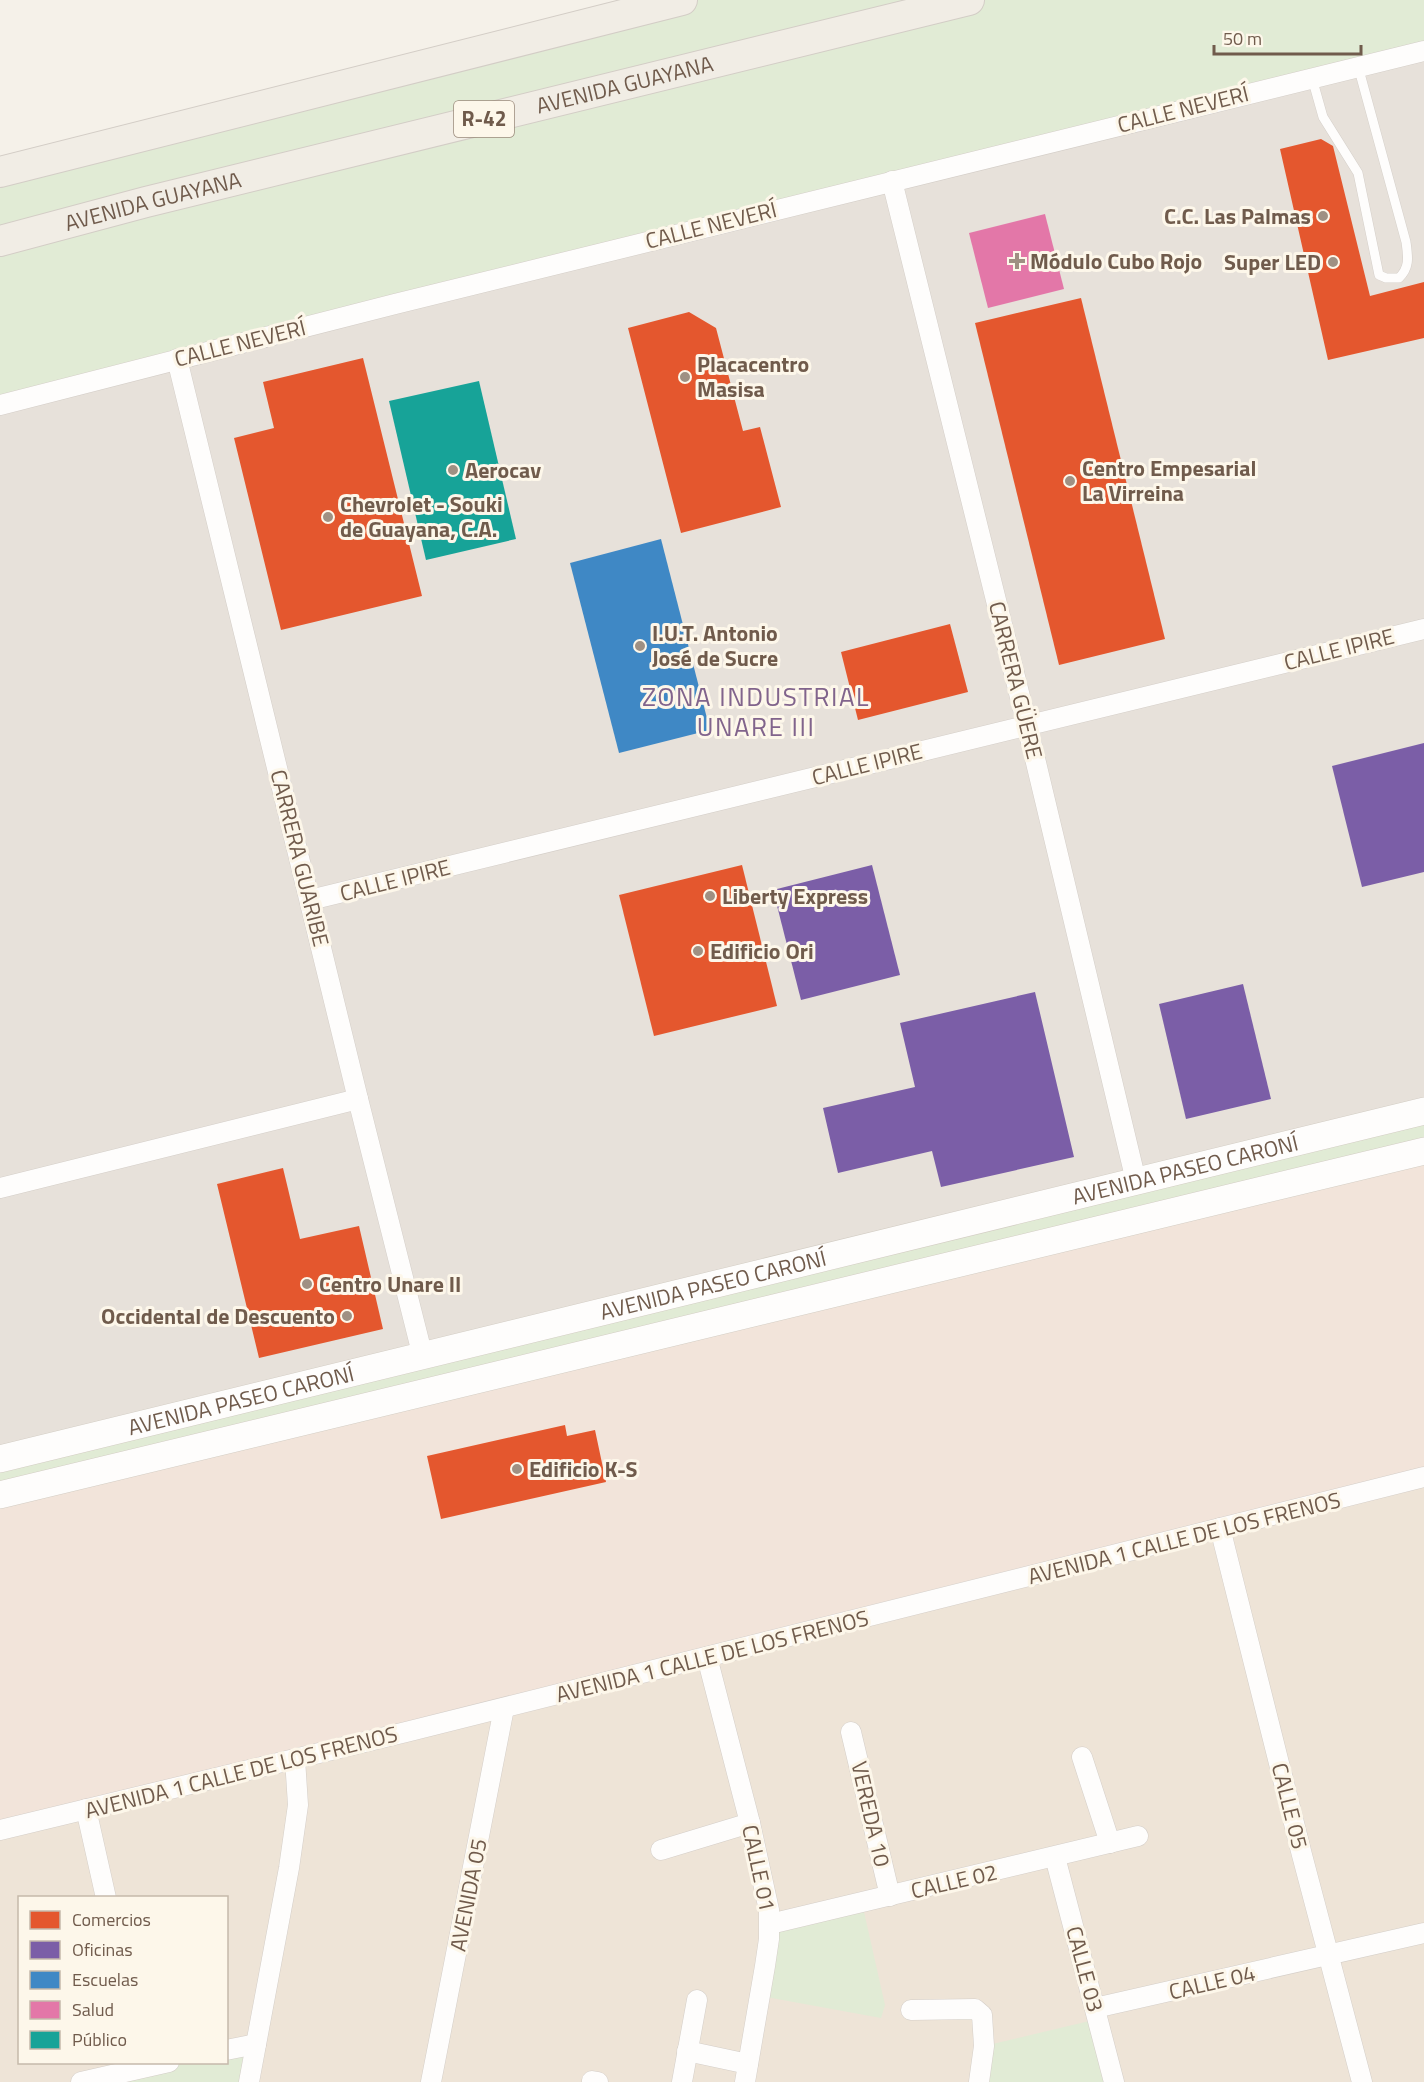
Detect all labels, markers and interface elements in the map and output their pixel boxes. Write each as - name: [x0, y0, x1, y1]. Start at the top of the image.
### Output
- scale bar: [1214, 18, 1361, 56]
- text: 50 m: [1223, 25, 1262, 52]
- street label: AVENIDA GUAYANA: [533, 46, 717, 123]
- street label: CALLE NEVERÍ: [1114, 76, 1253, 142]
- road number: R-42: [454, 101, 514, 137]
- street label: AVENIDA GUAYANA: [61, 162, 245, 240]
- street label: CALLE NEVERÍ: [642, 192, 781, 258]
- place label: C.C. Las Palmas: [1164, 199, 1311, 233]
- marker: C.C. Las Palmas: [1316, 209, 1330, 223]
- place label: Módulo Cubo Rojo: [1030, 244, 1202, 278]
- place label: Super LED: [1224, 245, 1321, 279]
- marker: Módulo Cubo Rojo: [1008, 252, 1026, 270]
- marker: Super LED: [1326, 255, 1340, 269]
- street label: CALLE NEVERÍ: [171, 310, 310, 376]
- place label: Placacentro Masisa: [697, 347, 809, 406]
- marker: Placacentro Masisa: [678, 370, 692, 384]
- place label: Centro Empesarial La Virreina: [1082, 451, 1256, 510]
- place label: Aerocav: [465, 453, 541, 487]
- marker: Aerocav: [446, 463, 460, 477]
- marker: Centro Empesarial La Virreina: [1063, 474, 1077, 488]
- place label: Chevrolet - Souki de Guayana, C.A.: [340, 487, 503, 546]
- marker: Chevrolet - Souki de Guayana, C.A.: [321, 510, 335, 524]
- street label: CARRERA GÜERE: [980, 598, 1052, 762]
- place label: I.U.T. Antonio José de Sucre: [652, 616, 778, 675]
- street label: CALLE IPIRE: [1280, 619, 1398, 679]
- marker: I.U.T. Antonio José de Sucre: [633, 639, 647, 653]
- district label: ZONA INDUSTRIAL UNARE III: [642, 677, 870, 746]
- street label: CALLE IPIRE: [808, 734, 926, 794]
- street label: CARRERA GUARIBE: [262, 766, 338, 950]
- street label: CALLE IPIRE: [336, 850, 454, 910]
- place label: Liberty Express: [722, 879, 868, 913]
- marker: Liberty Express: [703, 889, 717, 903]
- place label: Edificio Ori: [710, 934, 814, 968]
- marker: Edificio Ori: [691, 944, 705, 958]
- street label: AVENIDA PASEO CARONÍ: [1069, 1125, 1302, 1213]
- street label: AVENIDA PASEO CARONÍ: [596, 1241, 830, 1329]
- place label: Centro Unare II: [319, 1267, 461, 1301]
- marker: Centro Unare II: [300, 1277, 314, 1291]
- place label: Occidental de Descuento: [101, 1299, 335, 1333]
- marker: Occidental de Descuento: [340, 1309, 354, 1323]
- street label: AVENIDA PASEO CARONÍ: [124, 1356, 358, 1444]
- place label: Edificio K-S: [529, 1452, 637, 1486]
- marker: Edificio K-S: [510, 1462, 524, 1476]
- street label: AVENIDA 1 CALLE DE LOS FRENOS: [1024, 1483, 1344, 1593]
- street label: AVENIDA 1 CALLE DE LOS FRENOS: [552, 1601, 872, 1711]
- street label: AVENIDA 1 CALLE DE LOS FRENOS: [81, 1717, 401, 1827]
- street label: VEREDA 10: [842, 1758, 900, 1870]
- street label: CALLE 05: [1263, 1759, 1317, 1853]
- street label: CALLE 01: [733, 1822, 785, 1914]
- street label: AVENIDA 05: [440, 1836, 496, 1954]
- street label: CALLE 02: [907, 1855, 1001, 1907]
- legend: [18, 1896, 228, 2064]
- text: Comercios: [72, 1906, 151, 1933]
- street label: CALLE 03: [1057, 1922, 1113, 2016]
- text: Oficinas: [72, 1936, 133, 1963]
- street label: CALLE 04: [1165, 1956, 1259, 2008]
- text: Escuelas: [72, 1966, 138, 1993]
- text: Salud: [72, 1996, 114, 2023]
- text: Público: [72, 2026, 127, 2053]

